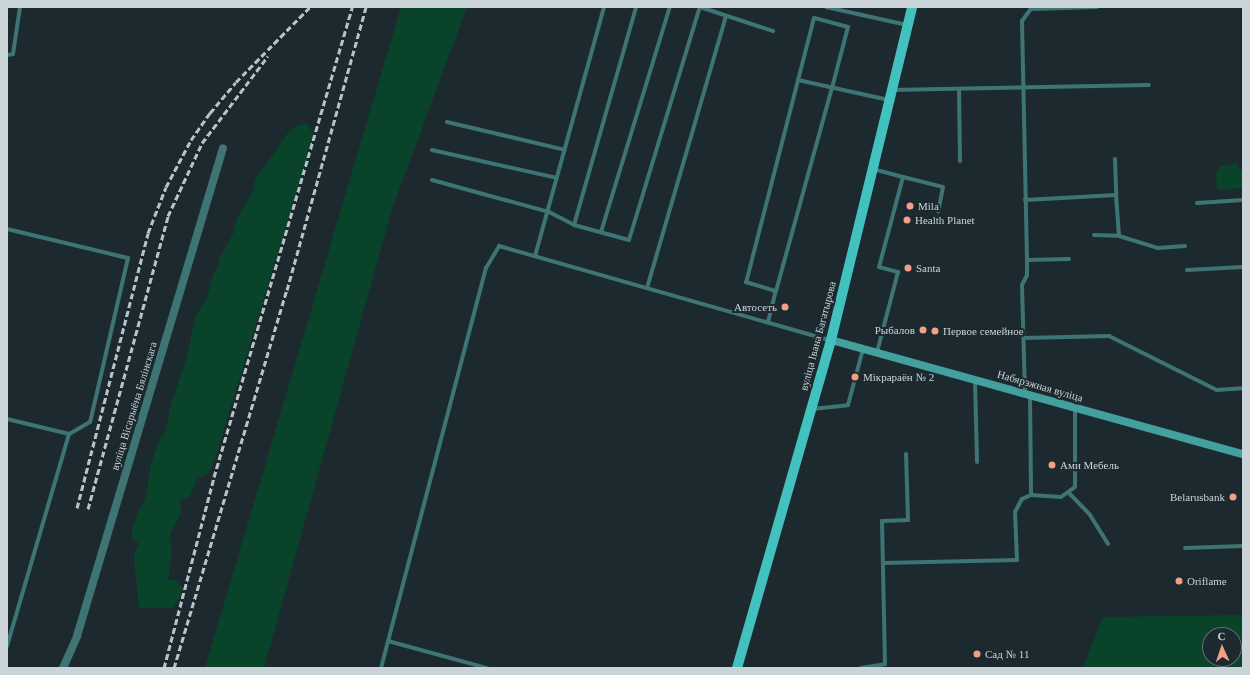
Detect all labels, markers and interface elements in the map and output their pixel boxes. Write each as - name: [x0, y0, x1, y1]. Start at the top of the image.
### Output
- place label: Mila: [918, 199, 939, 213]
- marker: Mila: [905, 201, 915, 211]
- place label: Health Planet: [915, 213, 975, 227]
- marker: Health Planet: [902, 215, 912, 225]
- place label: Santa: [916, 261, 940, 275]
- marker: Santa: [903, 263, 913, 273]
- street label: вуліца Івана Багатырова: [797, 280, 839, 392]
- place label: Автосеть: [734, 300, 777, 314]
- marker: Автосеть: [780, 302, 790, 312]
- place label: Рыбалов: [875, 323, 915, 337]
- place label: Первое семейное: [943, 324, 1024, 338]
- marker: Рыбалов: [918, 325, 928, 335]
- marker: Первое семейное: [930, 326, 940, 336]
- street label: вуліца Вісарыёна Бялінскага: [108, 340, 160, 472]
- street label: Набярэжная вуліца: [996, 367, 1084, 405]
- place label: Мікрараён № 2: [863, 370, 934, 384]
- marker: Мікрараён № 2: [850, 372, 860, 382]
- place label: Ами Мебель: [1060, 458, 1119, 472]
- marker: Ами Мебель: [1047, 460, 1057, 470]
- place label: Belarusbank: [1170, 490, 1225, 504]
- marker: Belarusbank: [1228, 492, 1238, 502]
- place label: Oriflame: [1187, 574, 1227, 588]
- marker: Oriflame: [1174, 576, 1184, 586]
- north arrow: [1202, 627, 1242, 667]
- text: С: [1217, 630, 1226, 642]
- place label: Сад № 11: [985, 647, 1029, 661]
- marker: Сад № 11: [972, 649, 982, 659]

